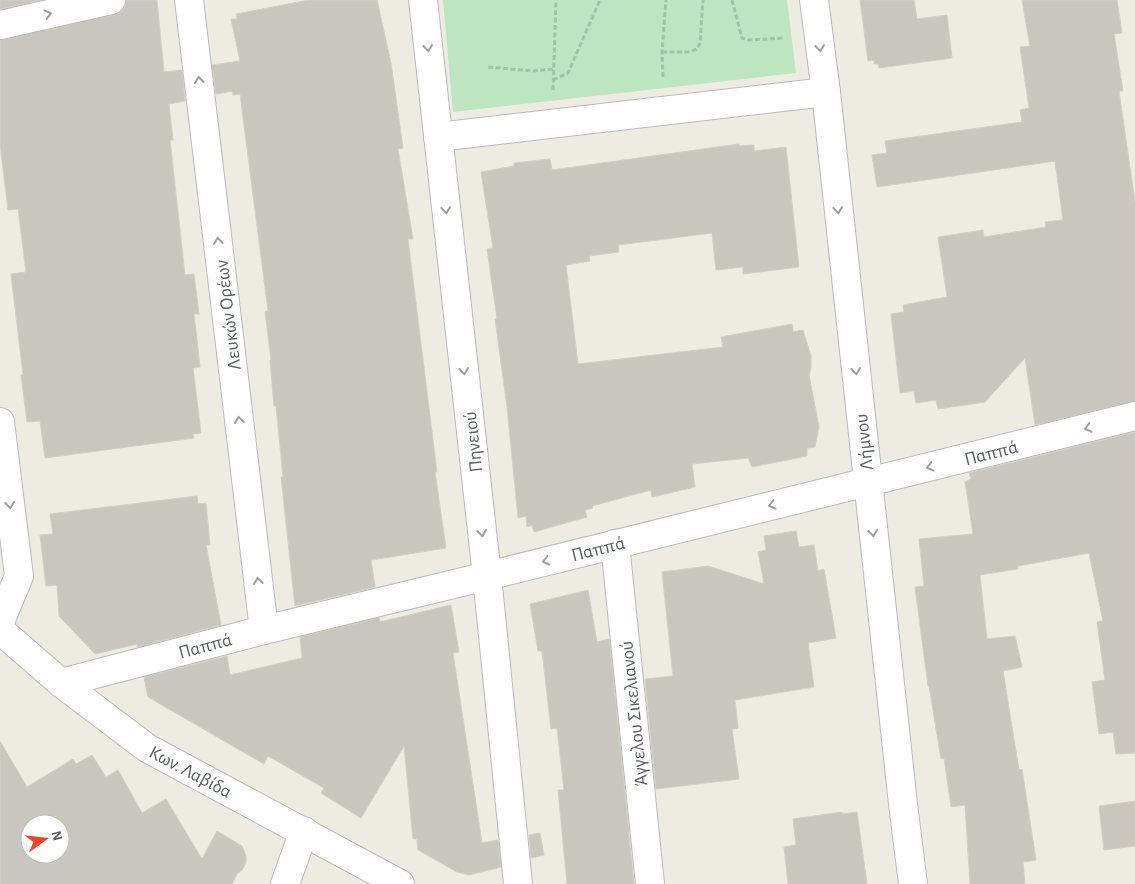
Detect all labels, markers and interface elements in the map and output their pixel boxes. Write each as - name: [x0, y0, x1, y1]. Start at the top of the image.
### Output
- one-way arrow: [43, 9, 52, 20]
- one-way arrow: [422, 45, 433, 53]
- one-way arrow: [814, 45, 825, 53]
- one-way arrow: [194, 75, 205, 83]
- one-way arrow: [441, 206, 452, 214]
- one-way arrow: [833, 206, 844, 214]
- one-way arrow: [213, 237, 224, 245]
- street label: Λευκών Ορέων: [212, 259, 245, 371]
- one-way arrow: [459, 368, 470, 376]
- one-way arrow: [850, 368, 861, 376]
- street label: Πηνειού: [461, 411, 486, 473]
- street label: Λήμνου: [852, 413, 877, 471]
- one-way arrow: [234, 416, 245, 424]
- one-way arrow: [1083, 422, 1092, 433]
- street label: Παππά: [963, 438, 1020, 469]
- one-way arrow: [926, 461, 934, 471]
- one-way arrow: [767, 499, 776, 510]
- one-way arrow: [4, 501, 15, 509]
- one-way arrow: [476, 529, 487, 537]
- one-way arrow: [867, 529, 878, 537]
- street label: Παππά: [570, 534, 627, 565]
- one-way arrow: [542, 555, 551, 566]
- one-way arrow: [253, 577, 264, 585]
- street label: Παππά: [177, 630, 234, 663]
- street label: Άγγελου Σικελιανού: [617, 640, 652, 788]
- street label: Κων. Λαβίδα: [146, 743, 235, 802]
- north arrow: [20, 814, 70, 864]
- text: N: [49, 829, 65, 842]

